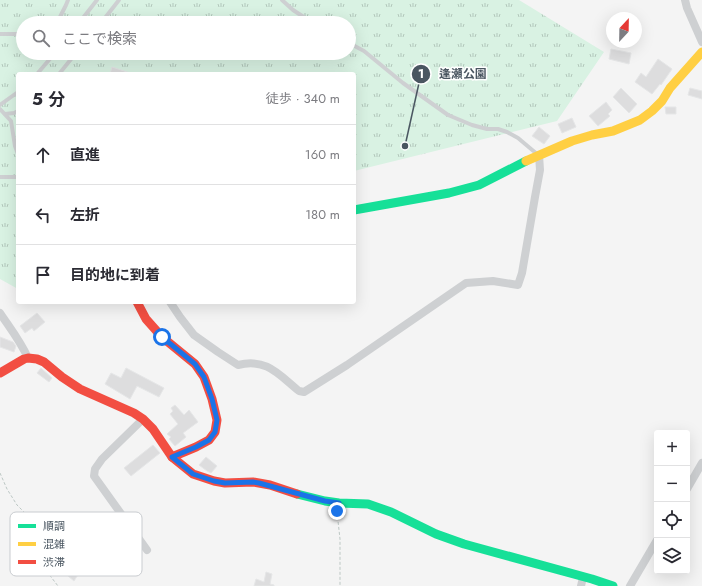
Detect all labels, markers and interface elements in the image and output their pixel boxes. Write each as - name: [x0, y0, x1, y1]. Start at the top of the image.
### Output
- north arrow: [606, 12, 642, 48]
- search box: [16, 16, 356, 60]
- icon: search: [30, 27, 52, 49]
- text: ここで検索: [62, 28, 137, 50]
- callout: 逢瀬公園: [411, 62, 495, 86]
- text: 1: [418, 65, 424, 83]
- text: 逢瀬公園: [439, 65, 487, 83]
- text: 5 分: [32, 87, 65, 111]
- text: 徒歩 · 340 m: [266, 89, 340, 108]
- icon: ahead: [32, 144, 54, 166]
- text: 直進: [70, 144, 100, 166]
- text: 160 m: [305, 145, 340, 164]
- icon: left: [32, 204, 54, 226]
- text: 左折: [70, 204, 100, 226]
- text: 180 m: [305, 205, 340, 224]
- icon: arrive: [32, 264, 54, 286]
- text: 目的地に到着: [70, 264, 160, 286]
- route start: [153, 328, 171, 346]
- map controls: [654, 430, 690, 574]
- button: +: [654, 430, 690, 466]
- button: −: [654, 466, 690, 502]
- route end: [328, 502, 346, 520]
- button: locate: [654, 502, 690, 538]
- legend: [10, 512, 142, 576]
- text: 順調: [43, 518, 65, 534]
- text: 混雑: [43, 536, 65, 552]
- button: layers: [654, 538, 690, 574]
- text: 渋滞: [43, 554, 65, 570]

